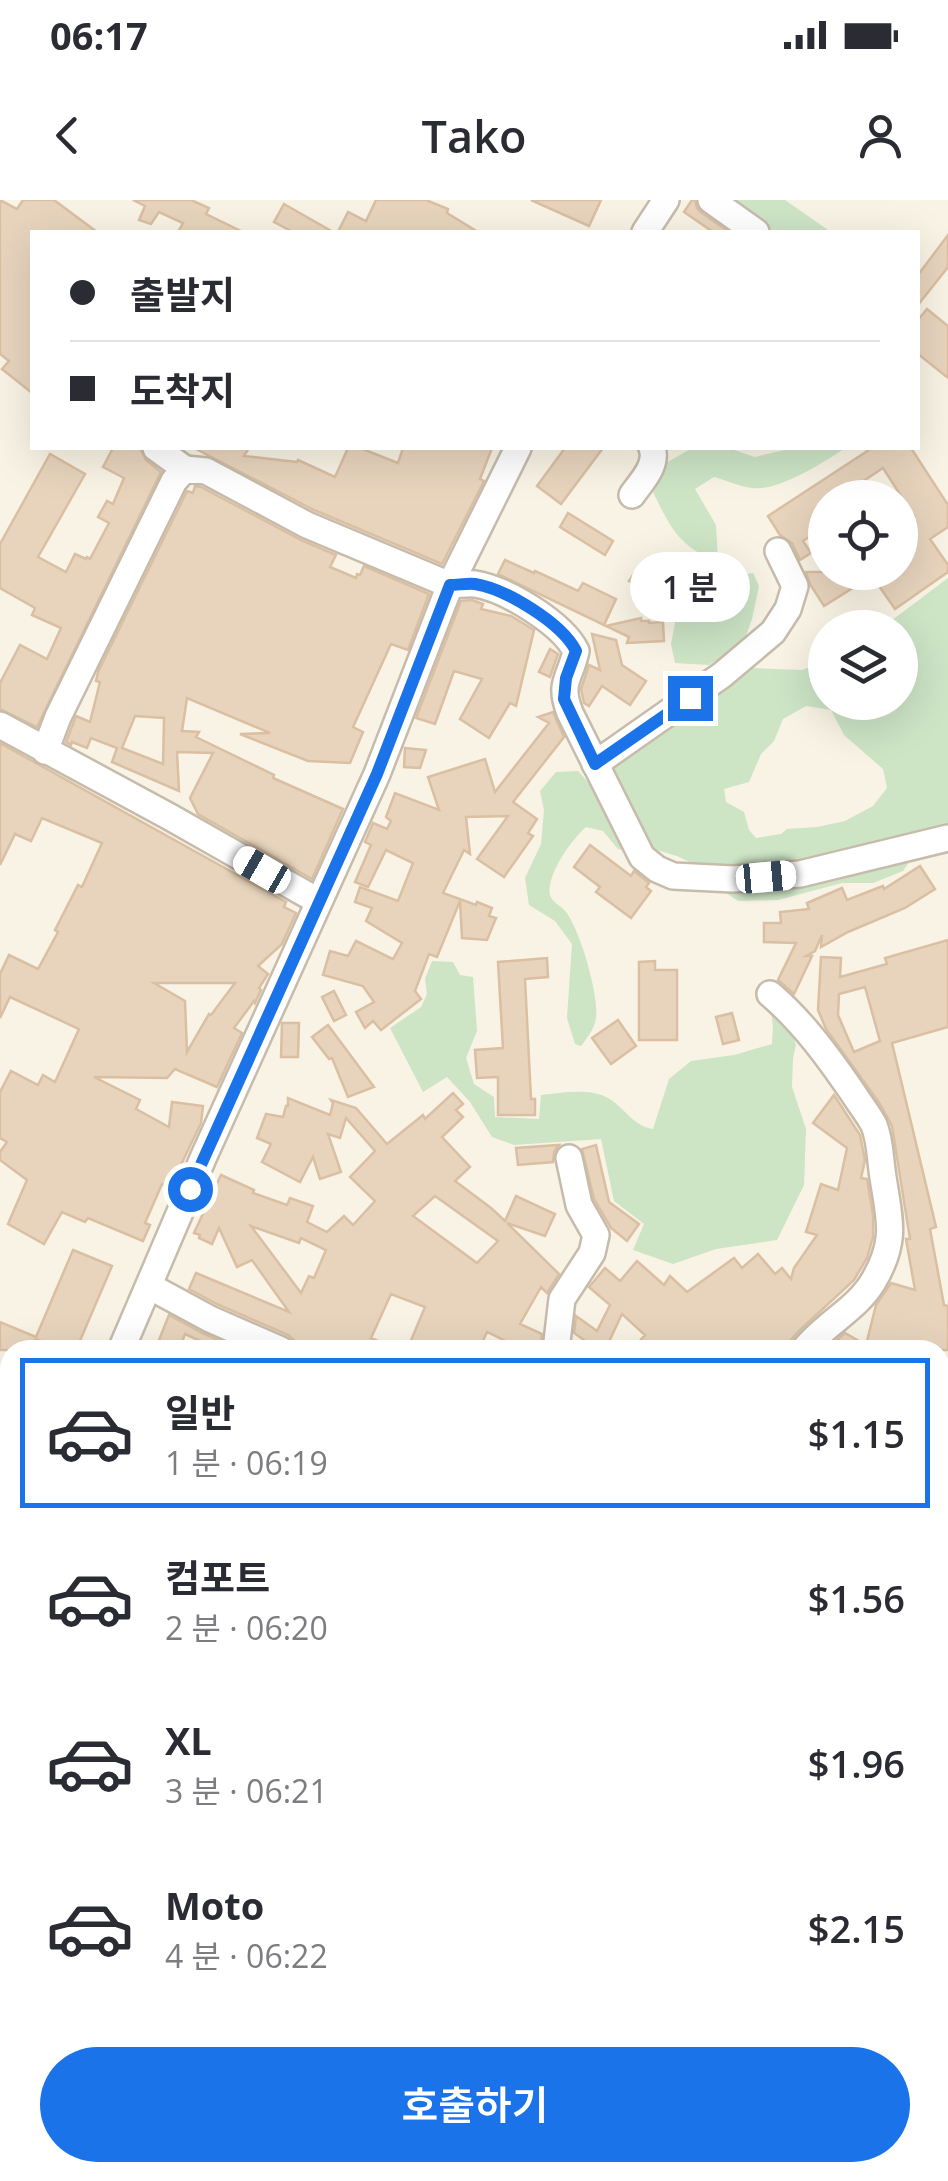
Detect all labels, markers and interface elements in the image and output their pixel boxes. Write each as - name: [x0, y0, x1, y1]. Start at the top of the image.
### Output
- text: 06:17: [50, 9, 148, 61]
- text: Tako: [422, 105, 526, 166]
- icon: back: [40, 108, 95, 163]
- icon: person: [853, 108, 908, 163]
- text: 출발지: [130, 268, 235, 320]
- text: 도착지: [130, 364, 235, 416]
- map controls: [808, 480, 918, 720]
- button: locate: [808, 480, 918, 590]
- callout: 1 분: [630, 553, 750, 623]
- text: 1 분: [662, 565, 718, 608]
- button: layers: [808, 610, 918, 720]
- route end: [668, 676, 713, 721]
- car: [229, 842, 295, 898]
- car: [735, 859, 797, 895]
- route start: [168, 1167, 213, 1212]
- text: 일반: [165, 1386, 235, 1438]
- icon: car: [45, 1388, 135, 1478]
- text: $1.15: [808, 1407, 905, 1459]
- text: 1 분 · 06:19: [165, 1441, 328, 1484]
- text: 컴포트: [165, 1551, 270, 1603]
- icon: car: [45, 1553, 135, 1643]
- text: $1.56: [808, 1572, 905, 1624]
- text: 2 분 · 06:20: [165, 1606, 328, 1649]
- text: XL: [165, 1714, 212, 1766]
- icon: car: [45, 1718, 135, 1808]
- text: $1.96: [808, 1737, 905, 1789]
- text: 3 분 · 06:21: [165, 1769, 328, 1812]
- text: Moto: [165, 1879, 264, 1931]
- icon: car: [45, 1883, 135, 1973]
- text: $2.15: [808, 1902, 905, 1954]
- text: 4 분 · 06:22: [165, 1934, 328, 1977]
- button: 호출하기: [40, 2047, 910, 2162]

